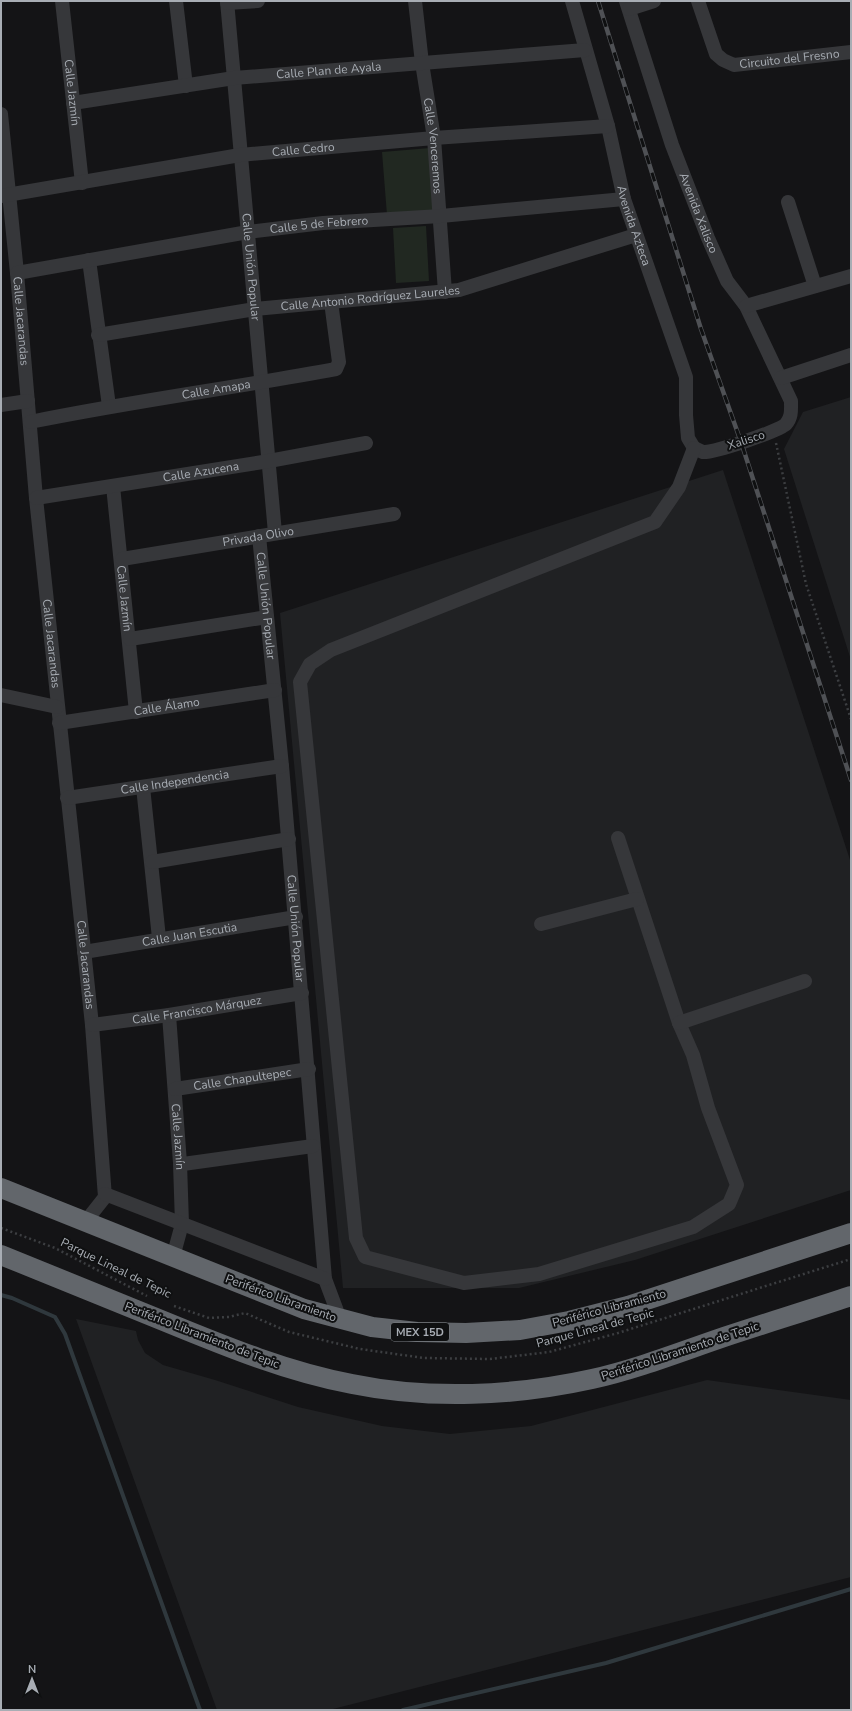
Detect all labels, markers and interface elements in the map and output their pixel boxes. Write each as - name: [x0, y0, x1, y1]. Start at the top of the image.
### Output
- street label: Circuito del Fresno: [739, 45, 841, 72]
- street label: Calle Plan de Ayala: [276, 58, 382, 83]
- street label: Calle Jazmín: [60, 59, 84, 126]
- street label: Calle Venceremos: [420, 96, 446, 195]
- street label: Calle Cedro: [271, 139, 336, 160]
- street label: Avenida Xalisco: [675, 170, 722, 256]
- street label: Avenida Azteca: [613, 184, 655, 268]
- street label: Calle 5 de Febrero: [269, 212, 369, 237]
- street label: Calle Unión Popular: [238, 213, 264, 322]
- street label: Calle Jacarandas: [9, 276, 33, 367]
- street label: Calle Antonio Rodríguez Laureles: [280, 282, 461, 315]
- street label: Calle Amapa: [181, 376, 252, 403]
- street label: Xalisco: [725, 426, 767, 454]
- street label: Calle Azucena: [162, 458, 240, 486]
- street label: Privada Olivo: [221, 523, 295, 550]
- street label: Calle Unión Popular: [253, 551, 279, 661]
- street label: Calle Jazmín: [113, 565, 136, 632]
- street label: Calle Jacarandas: [39, 598, 64, 689]
- street label: Calle Álamo: [133, 694, 201, 719]
- street label: Calle Independencia: [120, 766, 230, 798]
- street label: Calle Unión Popular: [283, 874, 308, 983]
- street label: Calle Jacarandas: [73, 919, 98, 1010]
- street label: Calle Juan Escutia: [141, 919, 238, 950]
- street label: Calle Francisco Márquez: [131, 992, 263, 1028]
- street label: Calle Chapultepec: [192, 1064, 293, 1094]
- street label: Calle Jazmín: [168, 1103, 188, 1170]
- street label: Parque Lineal de Tepic: [58, 1234, 174, 1302]
- street label: Periférico Libramiento: [223, 1270, 339, 1326]
- street label: Periférico Libramiento: [550, 1285, 668, 1331]
- street label: Periférico Libramiento de Tepic: [122, 1298, 282, 1372]
- street label: Parque Lineal de Tepic: [534, 1304, 656, 1351]
- street label: Periférico Libramiento de Tepic: [599, 1318, 761, 1384]
- road number: MEX 15D: [391, 1323, 449, 1341]
- north arrow: [12, 1659, 52, 1699]
- text: N: [28, 1662, 36, 1677]

